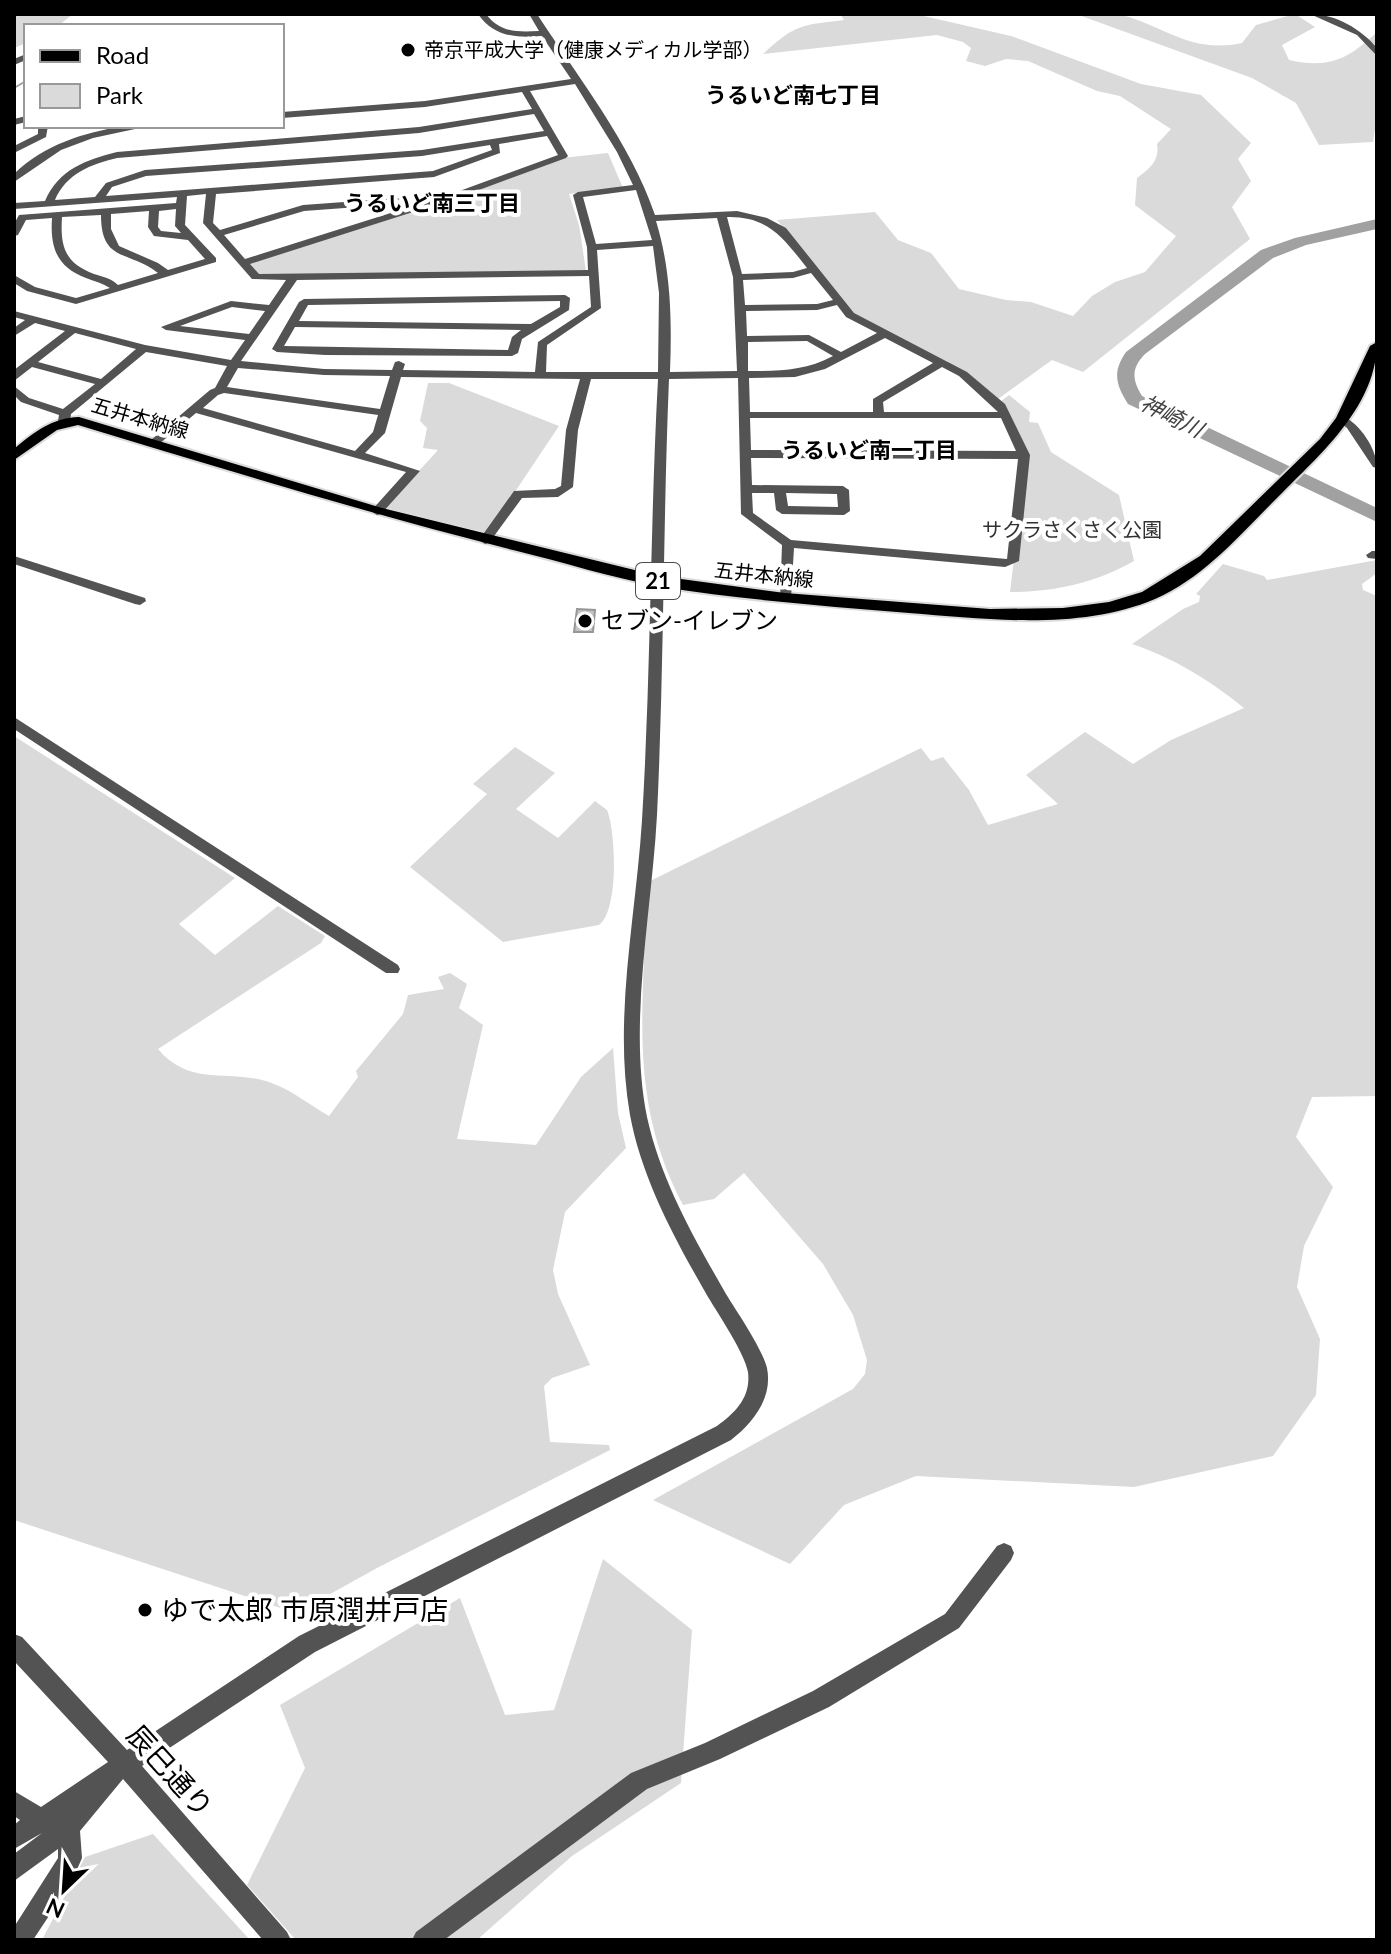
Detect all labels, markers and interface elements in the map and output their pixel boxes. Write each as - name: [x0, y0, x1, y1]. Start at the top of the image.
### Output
- legend: [24, 24, 284, 128]
- place label: 帝京平成大学（健康メディカル学部）: [424, 37, 763, 61]
- text: Road: [96, 40, 149, 69]
- marker: 帝京平成大学（健康メディカル学部）: [399, 41, 417, 59]
- text: Park: [96, 80, 144, 109]
- district label: うるいど南七丁目: [705, 81, 881, 108]
- district label: うるいど南三丁目: [344, 189, 520, 216]
- water label: 神崎川: [1137, 389, 1210, 443]
- street label: 五井本納線: [89, 392, 192, 442]
- district label: うるいど南一丁目: [781, 436, 957, 463]
- park label: サクラさくさく公園: [982, 517, 1162, 541]
- street label: 五井本納線: [713, 557, 815, 591]
- road number: 21: [636, 563, 680, 599]
- place label: セブン-イレブン: [601, 605, 778, 634]
- marker: セブン-イレブン: [576, 612, 594, 630]
- place label: ゆで太郎 市原潤井戸店: [161, 1592, 448, 1626]
- marker: ゆで太郎 市原潤井戸店: [136, 1601, 154, 1619]
- street label: 辰巳通り: [121, 1717, 221, 1823]
- north arrow: [24, 1850, 104, 1930]
- text: N: [42, 1893, 69, 1924]

